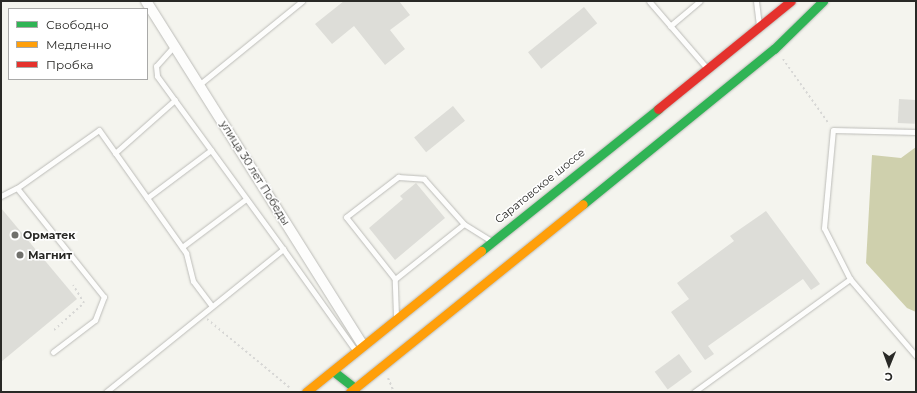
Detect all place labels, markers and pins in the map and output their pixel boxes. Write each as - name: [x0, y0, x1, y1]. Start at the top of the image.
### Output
- place label: Орматек: [23, 228, 75, 242]
- marker: Орматек: [10, 230, 20, 240]
- place label: Магнит: [28, 248, 72, 262]
- marker: Магнит: [15, 250, 25, 260]

